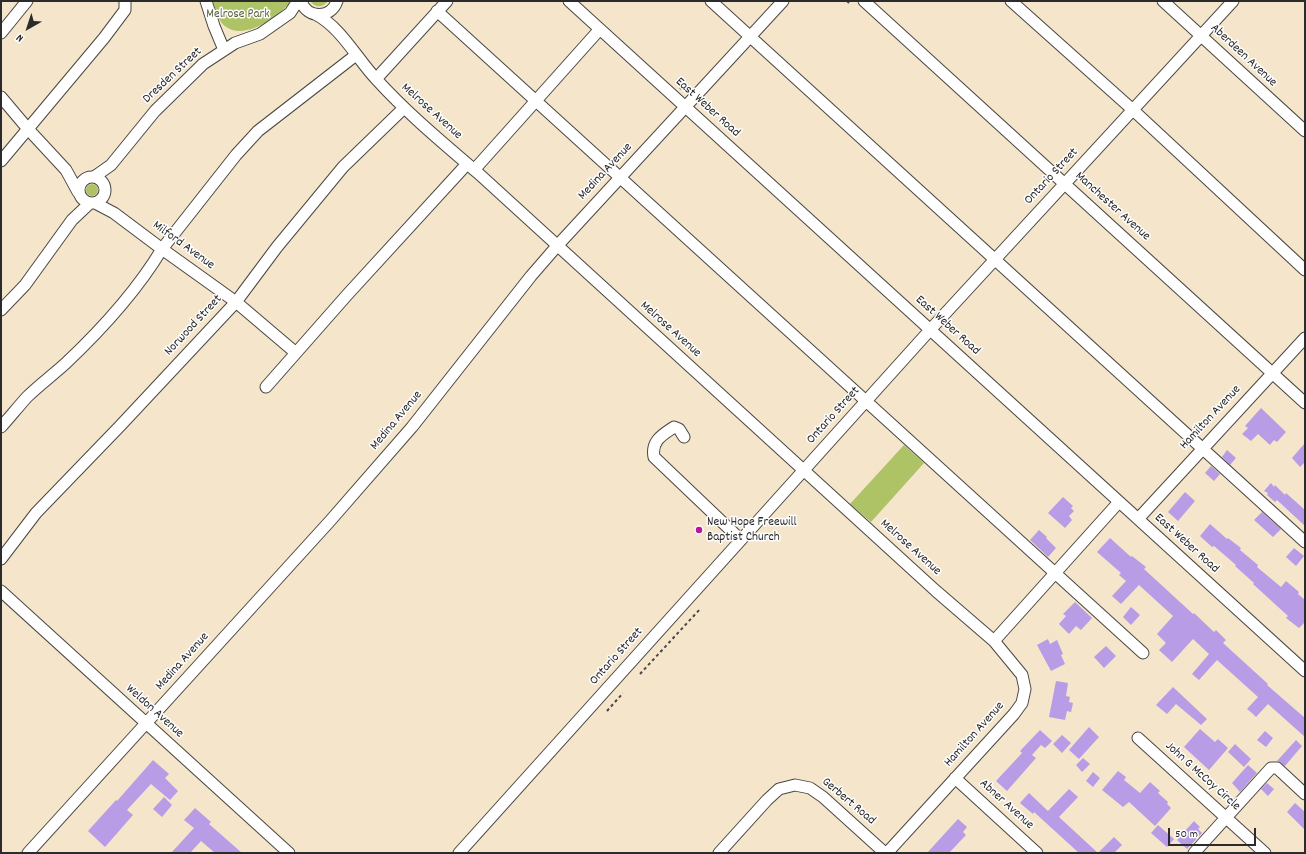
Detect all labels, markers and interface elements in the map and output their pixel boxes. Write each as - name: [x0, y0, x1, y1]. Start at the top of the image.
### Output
- park label: Melrose Park: [206, 7, 270, 23]
- north arrow: [8, 8, 48, 48]
- street label: Aberdeen Avenue: [1206, 21, 1280, 91]
- text: N: [13, 29, 28, 45]
- street label: Dresden Street: [140, 45, 206, 107]
- street label: East Weber Road: [671, 75, 743, 141]
- street label: Melrose Avenue: [397, 81, 465, 143]
- street label: Medina Avenue: [576, 140, 636, 204]
- street label: Ontario Street: [1022, 145, 1082, 209]
- street label: Manchester Avenue: [1071, 169, 1153, 245]
- street label: Milford Avenue: [149, 218, 217, 274]
- street label: Norwood Street: [162, 292, 226, 360]
- street label: East Weber Road: [911, 293, 983, 359]
- street label: Melrose Avenue: [636, 299, 704, 361]
- street label: Hamilton Avenue: [1177, 383, 1245, 453]
- street label: Ontario Street: [804, 384, 864, 448]
- street label: Medina Avenue: [368, 388, 426, 454]
- street label: East Weber Road: [1150, 511, 1222, 577]
- place label: New Hope Freewill Baptist Church: [707, 515, 797, 546]
- street label: Melrose Avenue: [876, 517, 944, 579]
- marker: New Hope Freewill Baptist Church: [694, 525, 704, 535]
- street label: Ontario Street: [587, 625, 647, 689]
- street label: Medina Avenue: [153, 630, 213, 694]
- street label: Weldon Avenue: [122, 682, 186, 742]
- street label: Hamilton Avenue: [942, 699, 1008, 771]
- street label: John G McCoy Circle: [1161, 739, 1243, 815]
- street label: Gerbert Road: [818, 775, 878, 829]
- street label: Abner Avenue: [976, 777, 1036, 833]
- scale bar: [1170, 820, 1258, 846]
- text: 50 m: [1175, 826, 1198, 843]

